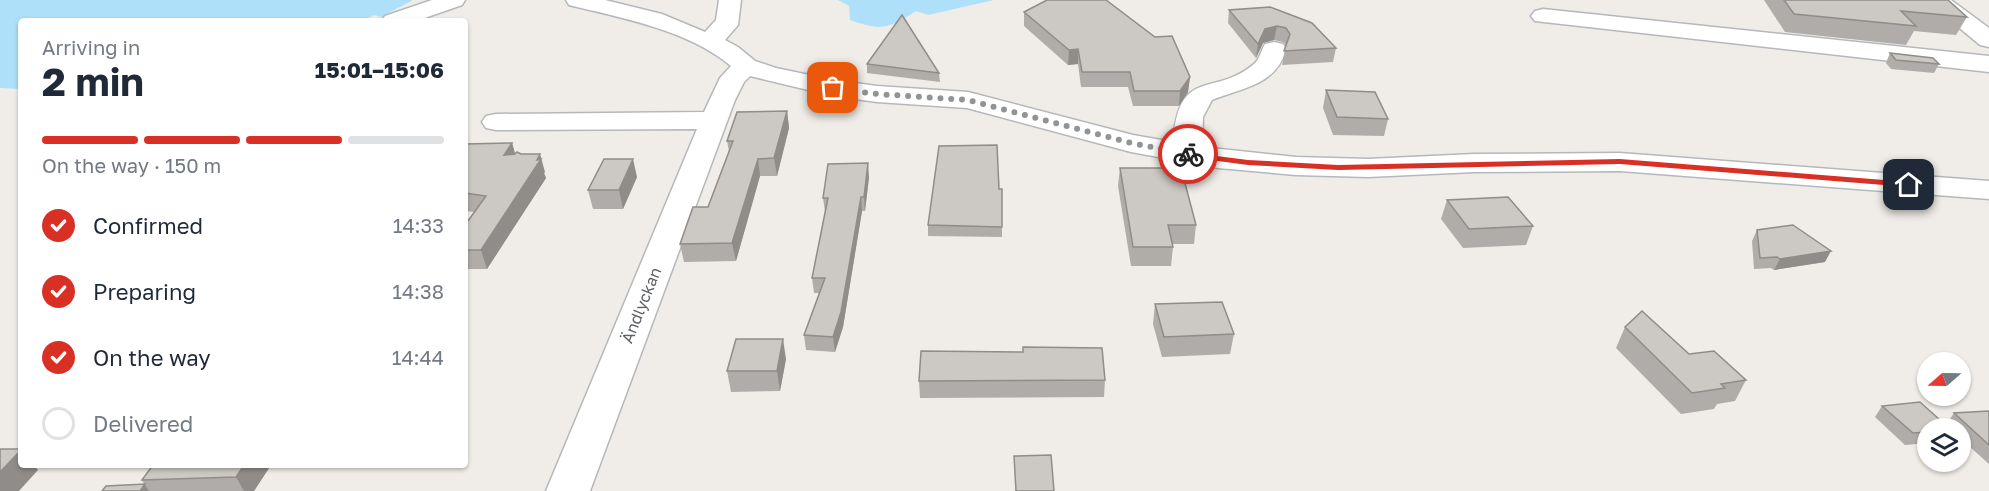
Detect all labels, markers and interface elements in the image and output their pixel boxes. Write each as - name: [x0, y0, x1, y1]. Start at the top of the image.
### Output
- text: Arriving in: [42, 35, 140, 59]
- text: 15:01–15:06: [315, 56, 444, 83]
- text: 2 min: [42, 58, 144, 105]
- pin: [807, 62, 858, 113]
- icon: bag: [816, 71, 849, 104]
- courier: [1158, 124, 1218, 184]
- icon: bike: [1172, 138, 1205, 171]
- text: On the way · 150 m: [42, 153, 221, 177]
- pin: [1883, 159, 1934, 210]
- icon: home: [1892, 168, 1925, 201]
- icon: check: [42, 209, 75, 242]
- text: Confirmed: [93, 212, 203, 239]
- text: 14:33: [393, 213, 444, 237]
- street label: Ändlyckan: [617, 264, 665, 346]
- icon: check: [42, 275, 75, 308]
- text: Preparing: [93, 278, 196, 305]
- text: 14:38: [392, 279, 444, 303]
- icon: check: [42, 341, 75, 374]
- text: On the way: [93, 344, 211, 371]
- text: 14:44: [392, 345, 444, 369]
- north arrow: [1917, 352, 1971, 406]
- map controls: [1917, 352, 1971, 472]
- text: Delivered: [93, 410, 193, 437]
- button: layers: [1917, 418, 1971, 472]

